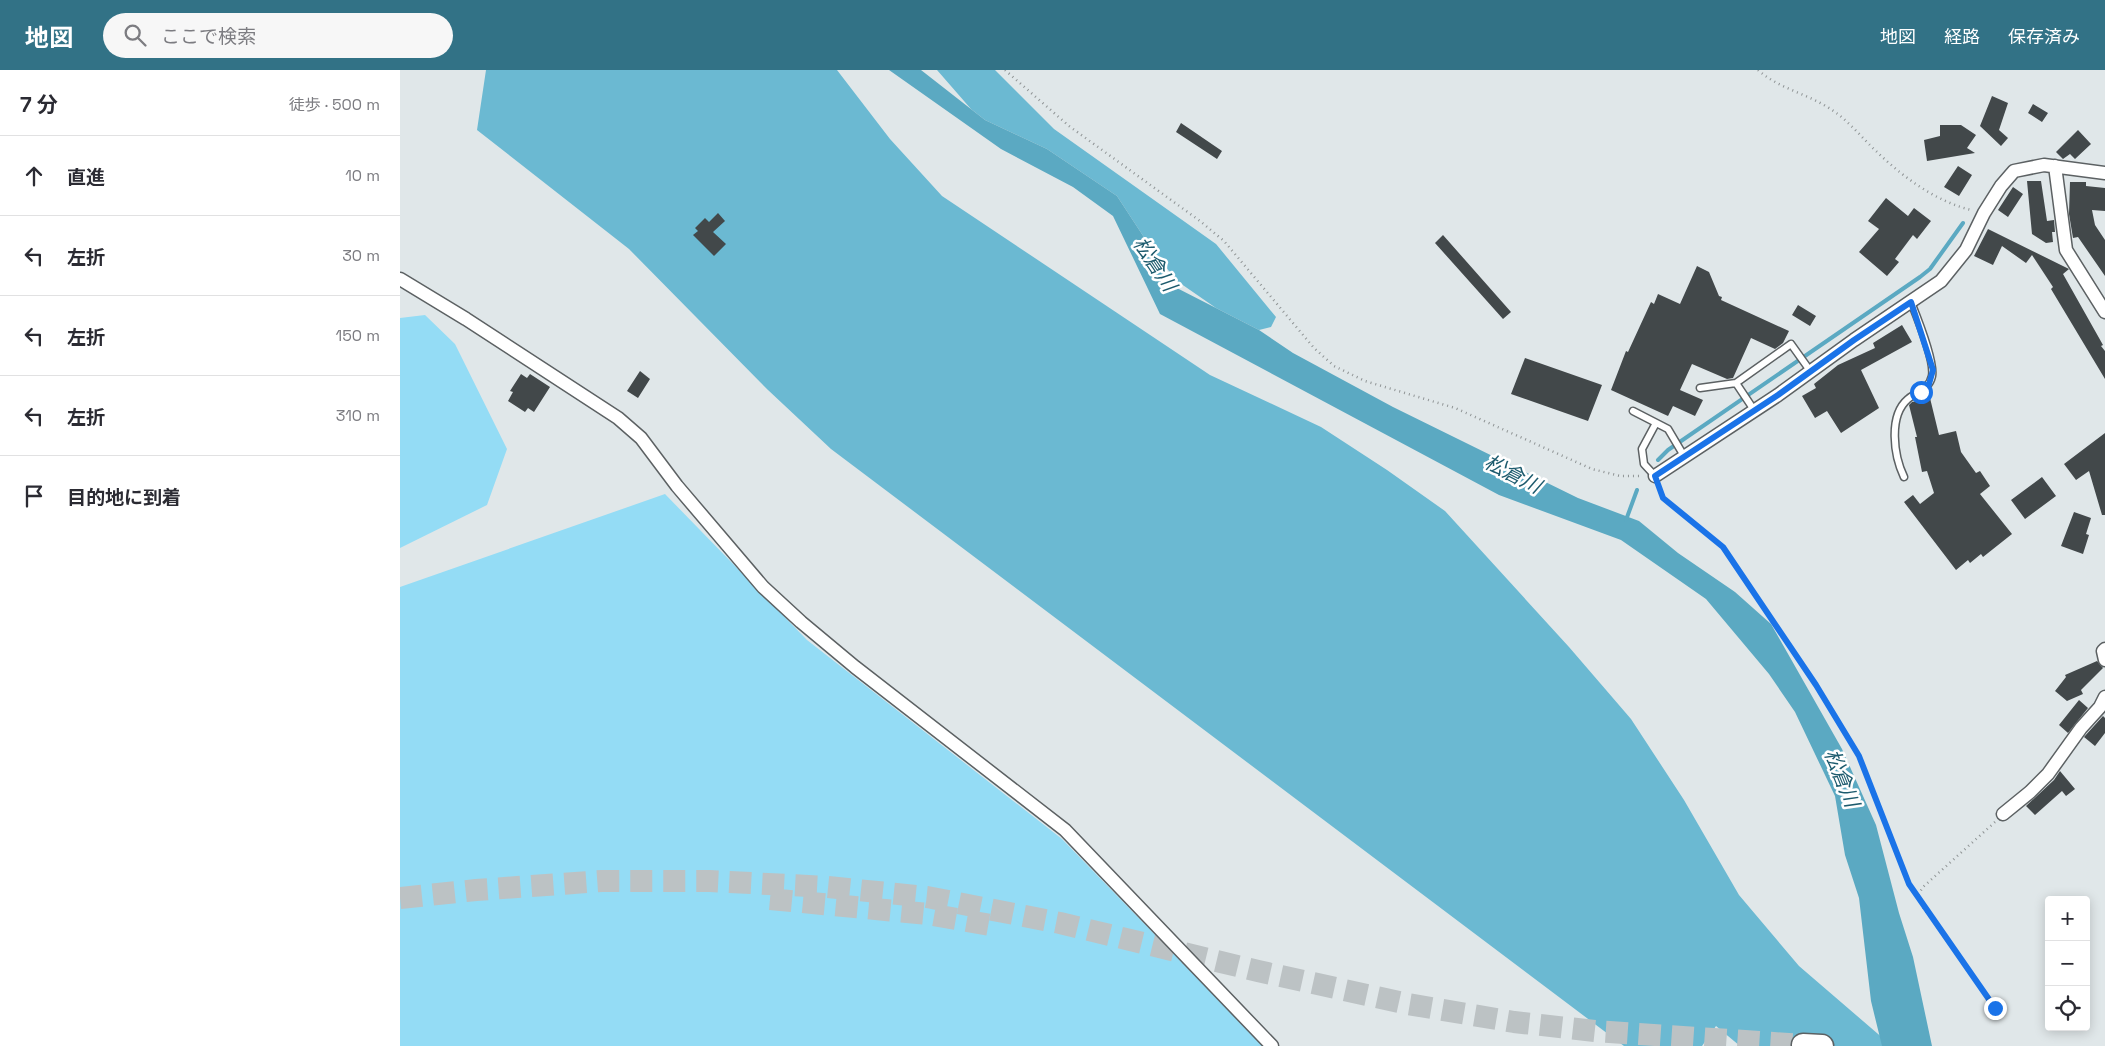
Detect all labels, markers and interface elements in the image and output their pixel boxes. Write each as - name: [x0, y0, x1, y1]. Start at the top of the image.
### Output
- search box: [103, 13, 453, 58]
- icon: search: [121, 21, 149, 49]
- text: 地図: [25, 22, 73, 53]
- text: ここで検索: [161, 24, 256, 49]
- text: 地図: [1880, 25, 1916, 48]
- text: 経路: [1944, 25, 1980, 48]
- text: 保存済み: [2008, 25, 2080, 48]
- text: 7 分: [20, 91, 58, 118]
- text: 徒歩 · 500 m: [289, 94, 380, 115]
- icon: ahead: [20, 162, 48, 190]
- text: 直進: [67, 165, 105, 190]
- text: 10 m: [345, 165, 380, 186]
- water label: 松倉川: [1127, 232, 1184, 298]
- icon: left: [20, 242, 48, 270]
- text: 左折: [67, 245, 105, 270]
- text: 30 m: [342, 245, 380, 266]
- icon: left: [20, 322, 48, 350]
- text: 左折: [67, 325, 105, 350]
- text: 150 m: [336, 325, 380, 346]
- route start: [1910, 381, 1933, 404]
- icon: left: [20, 402, 48, 430]
- text: 左折: [67, 405, 105, 430]
- text: 310 m: [336, 405, 380, 426]
- water label: 松倉川: [1480, 449, 1547, 500]
- icon: arrive: [20, 482, 48, 510]
- text: 目的地に到着: [67, 485, 181, 510]
- water label: 松倉川: [1819, 745, 1866, 813]
- map controls: [2045, 896, 2090, 1031]
- button: +: [2045, 896, 2090, 941]
- button: −: [2045, 941, 2090, 986]
- button: locate: [2045, 986, 2090, 1031]
- route end: [1984, 997, 2007, 1020]

